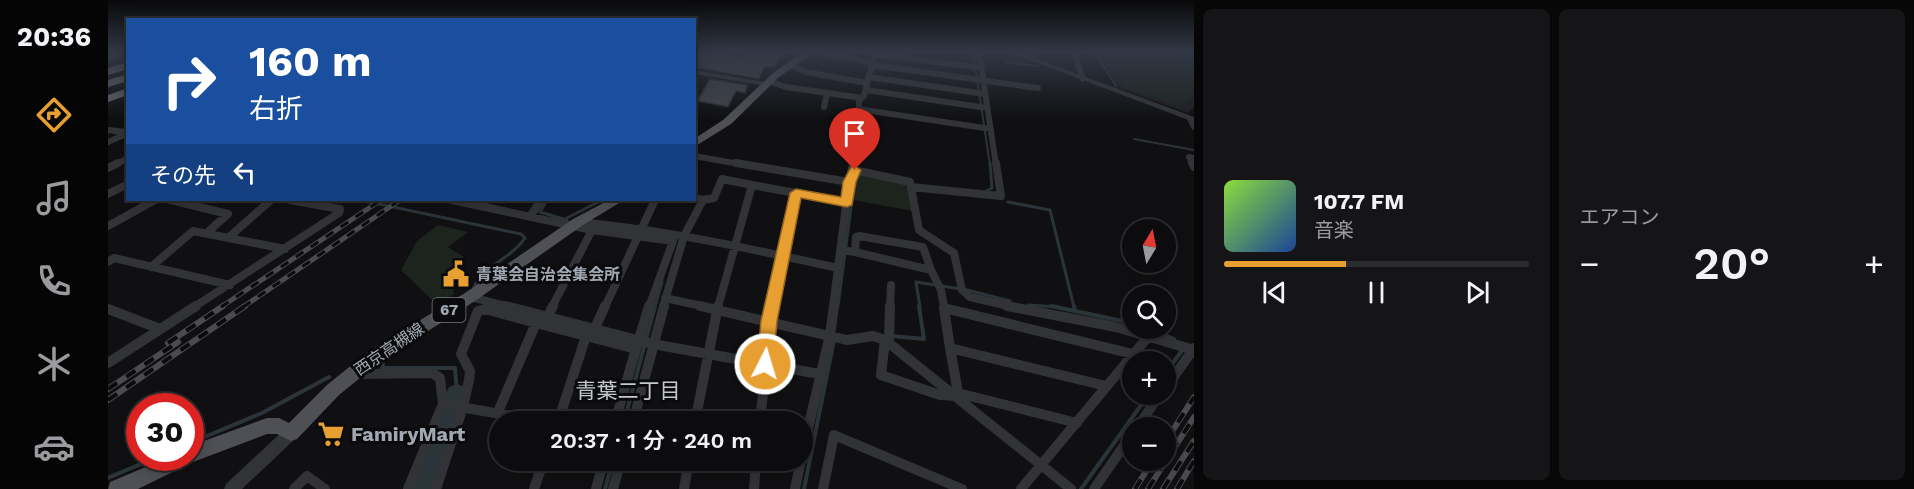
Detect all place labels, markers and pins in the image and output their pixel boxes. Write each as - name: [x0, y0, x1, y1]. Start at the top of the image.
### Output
- pin: [829, 108, 880, 170]
- public building icon: 青葉会自治会集会所: [441, 259, 471, 289]
- place label: 青葉会自治会集会所: [476, 265, 620, 284]
- supermarket icon: FamiryMart: [316, 419, 346, 449]
- place label: FamiryMart: [351, 422, 465, 446]

